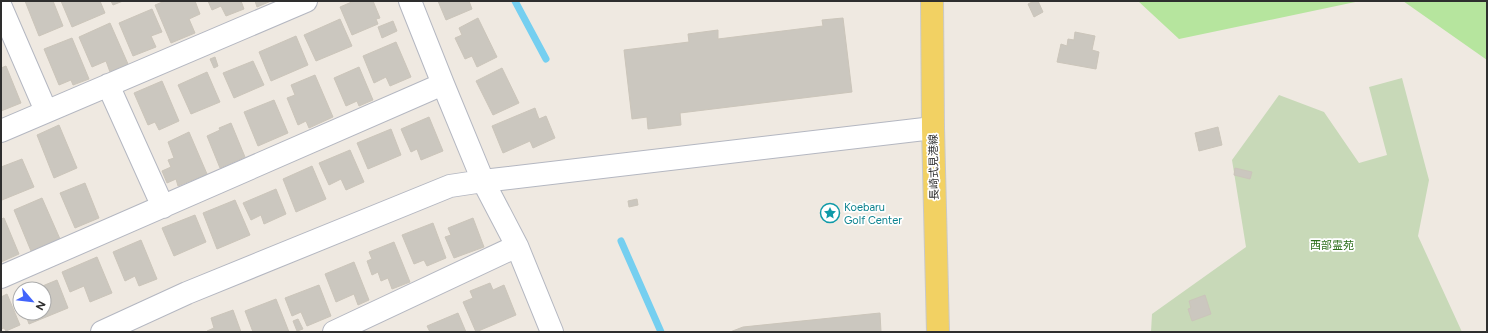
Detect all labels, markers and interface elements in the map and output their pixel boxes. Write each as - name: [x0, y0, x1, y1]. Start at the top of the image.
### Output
- street label: 長崎式見港線: [927, 134, 941, 200]
- place label: Koebaru Golf Center: [844, 201, 902, 227]
- place icon: Koebaru Golf Center: [819, 202, 841, 224]
- park label: 西部霊苑: [1310, 239, 1354, 252]
- north arrow: [12, 281, 52, 321]
- text: N: [33, 299, 48, 312]

